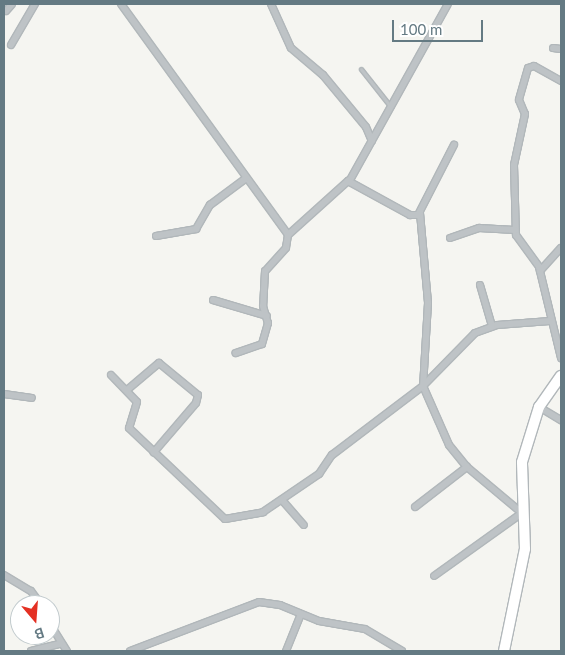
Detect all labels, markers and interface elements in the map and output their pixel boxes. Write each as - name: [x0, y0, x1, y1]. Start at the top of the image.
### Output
- scale bar: [395, 10, 486, 42]
- text: 100 m: [400, 20, 442, 38]
- north arrow: [10, 595, 60, 645]
- text: B: [32, 624, 47, 643]

